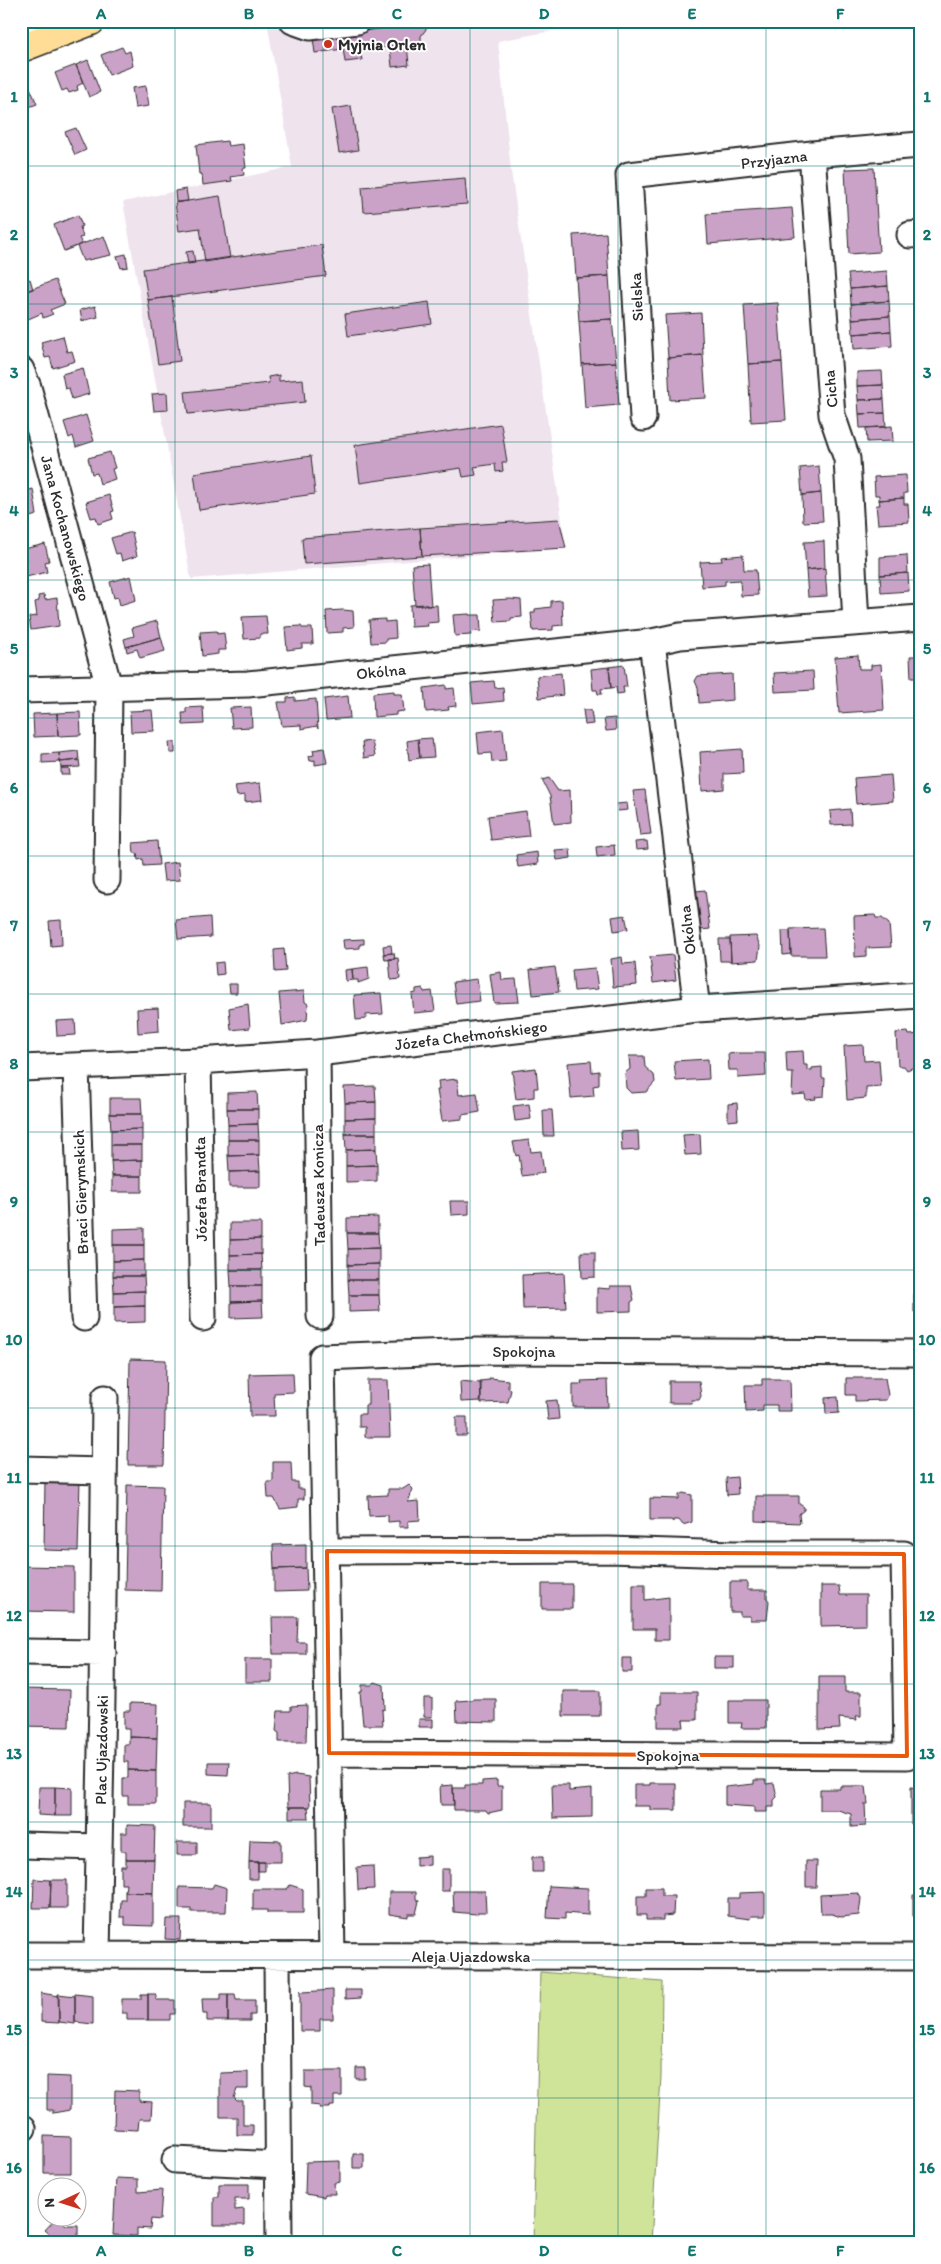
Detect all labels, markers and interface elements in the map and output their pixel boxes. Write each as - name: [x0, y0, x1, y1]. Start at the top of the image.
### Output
- text: A: [95, 4, 107, 23]
- text: B: [244, 4, 255, 23]
- text: C: [392, 4, 403, 23]
- text: D: [539, 4, 550, 23]
- text: E: [688, 4, 697, 23]
- text: F: [836, 4, 845, 23]
- place label: Myjnia Orlen: [338, 35, 427, 55]
- marker: Myjnia Orlen: [322, 38, 334, 50]
- text: 1: [10, 87, 18, 106]
- text: 1: [923, 87, 931, 106]
- street label: Przyjazna: [740, 146, 809, 173]
- text: 2: [10, 225, 19, 244]
- text: 2: [923, 225, 932, 244]
- street label: Sielska: [626, 271, 647, 322]
- text: 3: [10, 363, 19, 382]
- text: 3: [923, 363, 932, 382]
- street label: Cicha: [819, 369, 842, 409]
- street label: Jana Kochanowskiego: [37, 453, 94, 603]
- text: 4: [9, 501, 19, 520]
- text: 4: [922, 501, 932, 520]
- text: 5: [10, 639, 19, 658]
- text: 5: [923, 639, 932, 658]
- street label: Okólna: [355, 659, 408, 684]
- text: 6: [10, 778, 19, 797]
- text: 6: [923, 778, 932, 797]
- street label: Okólna: [675, 903, 700, 956]
- text: 7: [9, 916, 18, 935]
- text: 7: [922, 916, 931, 935]
- street label: Józefa Chełmońskiego: [394, 1017, 548, 1054]
- text: 8: [10, 1054, 19, 1073]
- text: 8: [923, 1054, 932, 1073]
- street label: Tadeusza Konicza: [308, 1123, 329, 1246]
- street label: Braci Gierymskich: [69, 1129, 92, 1255]
- street label: Józefa Brandta: [190, 1136, 211, 1242]
- text: 9: [10, 1192, 18, 1211]
- text: 9: [923, 1192, 931, 1211]
- text: 10: [5, 1330, 23, 1349]
- text: 10: [918, 1330, 936, 1349]
- street label: Spokojna: [492, 1342, 556, 1361]
- text: 11: [7, 1468, 22, 1487]
- text: 11: [920, 1468, 935, 1487]
- text: 12: [6, 1606, 23, 1625]
- text: 12: [919, 1606, 936, 1625]
- street label: Plac Ujazdowski: [91, 1695, 112, 1805]
- text: 13: [6, 1744, 22, 1763]
- text: 13: [919, 1744, 935, 1763]
- street label: Spokojna: [636, 1746, 700, 1765]
- text: 14: [5, 1882, 23, 1901]
- text: 14: [918, 1882, 936, 1901]
- street label: Aleja Ujazdowska: [412, 1947, 531, 1966]
- text: 15: [6, 2020, 23, 2039]
- text: 15: [919, 2020, 936, 2039]
- text: 16: [6, 2158, 22, 2177]
- text: 16: [919, 2158, 935, 2177]
- north arrow: [38, 2176, 88, 2226]
- text: N: [41, 2198, 58, 2208]
- text: A: [95, 2241, 107, 2260]
- text: B: [244, 2241, 255, 2260]
- text: C: [392, 2241, 403, 2260]
- text: D: [539, 2241, 550, 2260]
- text: E: [688, 2241, 697, 2260]
- text: F: [836, 2241, 845, 2260]

